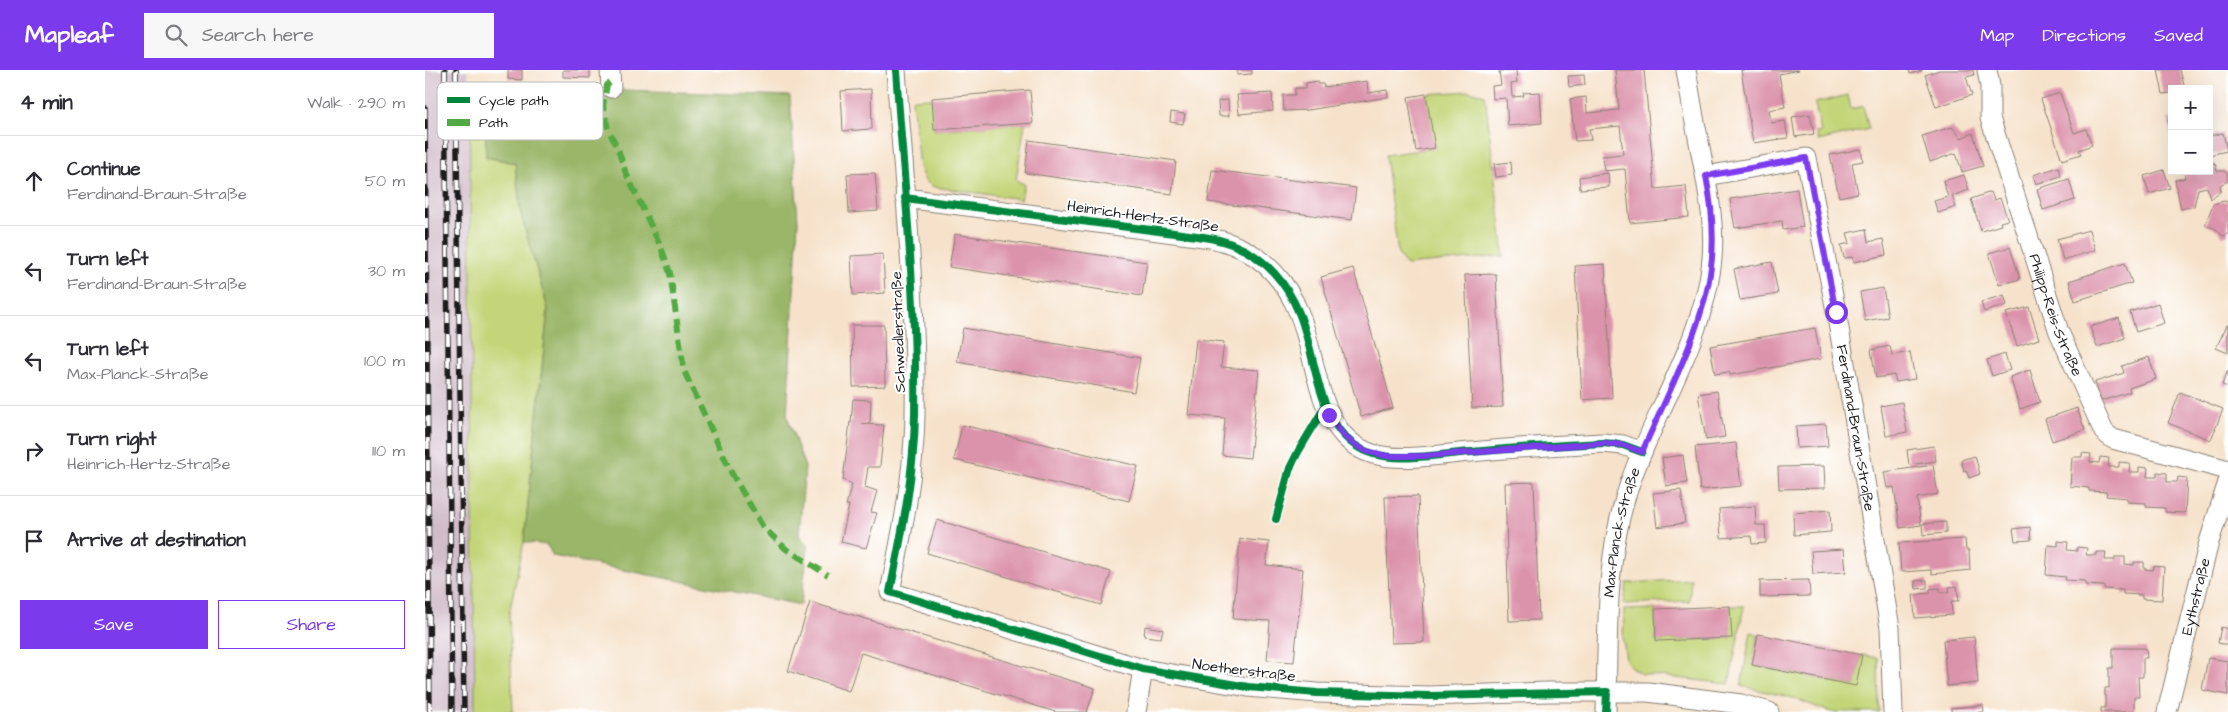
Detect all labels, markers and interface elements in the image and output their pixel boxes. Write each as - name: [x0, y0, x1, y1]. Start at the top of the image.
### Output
- search box: [144, 13, 494, 58]
- text: Mapleaf: [25, 18, 114, 52]
- icon: search: [162, 21, 190, 49]
- text: Search here: [202, 22, 314, 49]
- text: Map: [1980, 23, 2014, 48]
- text: Directions: [2042, 23, 2126, 48]
- text: Saved: [2154, 23, 2203, 48]
- legend: [437, 82, 603, 140]
- map controls: [2168, 85, 2213, 175]
- button: +: [2168, 85, 2213, 130]
- text: 4 min: [20, 88, 73, 117]
- text: Cycle path: [479, 91, 548, 111]
- text: Walk · 290 m: [307, 92, 405, 114]
- text: Path: [479, 113, 508, 133]
- button: −: [2168, 130, 2213, 175]
- text: Continue: [67, 156, 141, 183]
- icon: ahead: [20, 167, 48, 195]
- text: 50 m: [365, 170, 405, 192]
- text: Ferdinand-Braun-Straße: [67, 183, 247, 205]
- street label: Heinrich-Hertz-Straße: [1066, 195, 1220, 238]
- text: Turn left: [67, 246, 148, 273]
- street label: Philipp-Reis-Straße: [2023, 251, 2088, 380]
- icon: left: [20, 257, 48, 285]
- text: 30 m: [368, 260, 405, 282]
- street label: Schwedlerstraße: [886, 271, 911, 393]
- text: Ferdinand-Braun-Straße: [67, 273, 247, 295]
- route start: [1825, 301, 1848, 324]
- text: Turn left: [67, 336, 148, 363]
- street label: Ferdinand-Braun-Straße: [1831, 343, 1880, 513]
- icon: left: [20, 347, 48, 375]
- text: 100 m: [364, 350, 405, 372]
- text: Max-Planck-Straße: [67, 363, 208, 385]
- route end: [1318, 404, 1341, 427]
- text: Turn right: [67, 426, 156, 453]
- icon: right: [20, 437, 48, 465]
- text: 110 m: [372, 440, 405, 462]
- text: Heinrich-Hertz-Straße: [67, 453, 230, 475]
- street label: Max-Planck-Straße: [1599, 464, 1646, 598]
- icon: arrive: [20, 527, 48, 555]
- text: Arrive at destination: [67, 527, 246, 554]
- street label: Eythstraße: [2176, 556, 2216, 637]
- button: Save: [20, 600, 208, 649]
- button: Share: [218, 600, 405, 649]
- street label: Noetherstraße: [1191, 654, 1297, 687]

